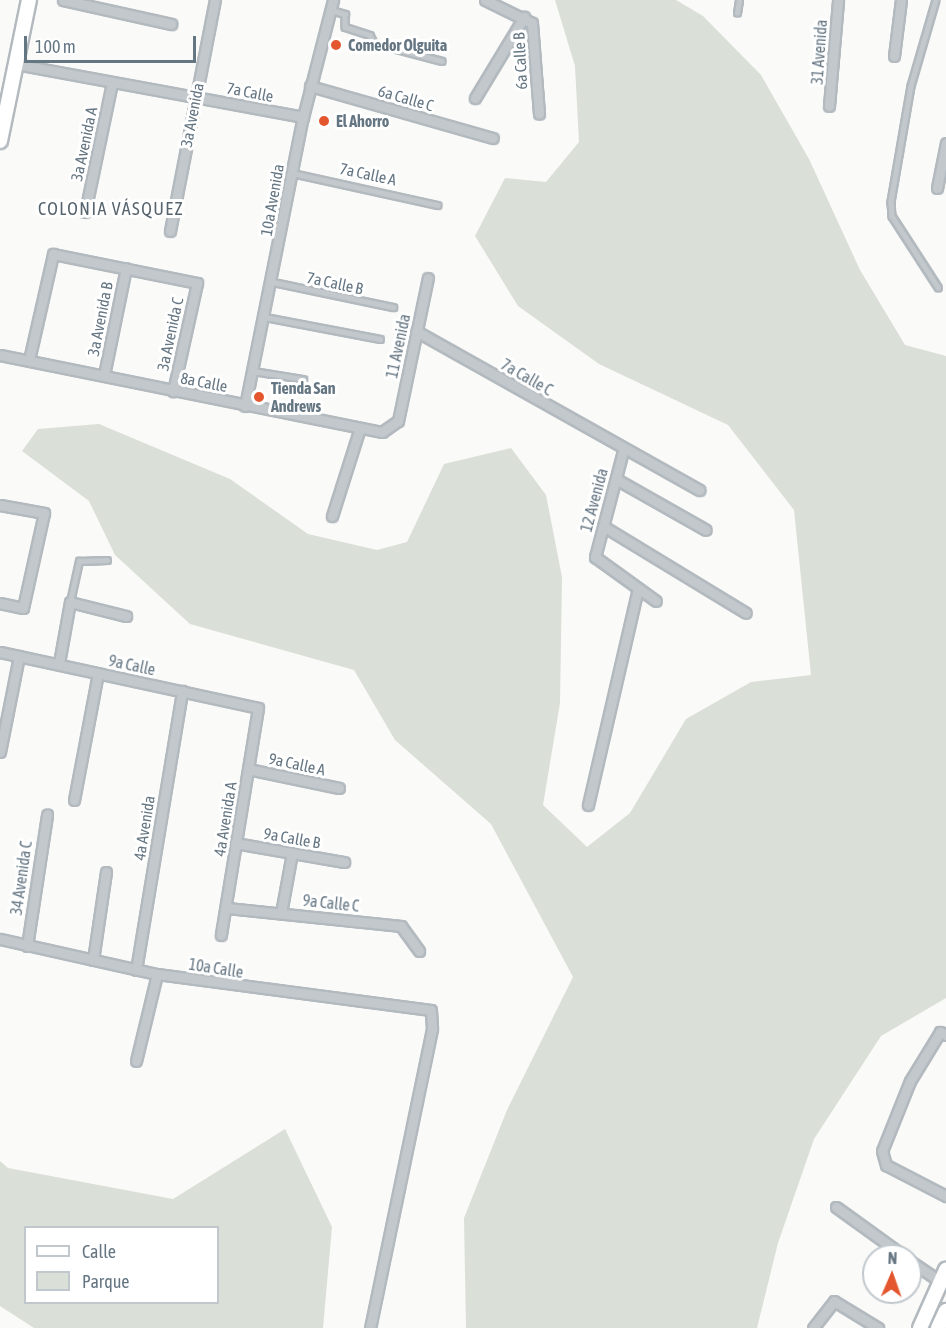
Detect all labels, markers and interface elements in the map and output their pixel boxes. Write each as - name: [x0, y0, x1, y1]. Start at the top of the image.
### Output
- street label: 31 Avenida: [807, 19, 831, 85]
- scale bar: [27, 24, 200, 62]
- street label: 6a Calle B: [509, 32, 531, 90]
- place label: Comedor Olguita: [348, 35, 447, 55]
- text: 100 m: [35, 36, 76, 57]
- marker: Comedor Olguita: [329, 38, 343, 52]
- street label: 7a Calle: [225, 78, 275, 106]
- street label: 3a Avenida: [176, 81, 208, 149]
- street label: 6a Calle C: [376, 81, 436, 115]
- street label: 3a Avenida A: [67, 105, 101, 183]
- place label: El Ahorro: [336, 111, 389, 131]
- marker: El Ahorro: [317, 114, 331, 128]
- street label: 7a Calle A: [338, 159, 398, 189]
- street label: 10a Avenida: [256, 163, 288, 237]
- district label: COLONIA VÁSQUEZ: [38, 198, 184, 220]
- street label: 7a Calle B: [305, 268, 365, 298]
- street label: 3a Avenida B: [83, 280, 117, 358]
- street label: 3a Avenida C: [153, 296, 187, 372]
- street label: 11 Avenida: [382, 312, 414, 380]
- street label: 7a Calle C: [498, 354, 556, 400]
- street label: 8a Calle: [179, 368, 229, 396]
- place label: Tienda San Andrews: [271, 378, 336, 416]
- marker: Tienda San Andrews: [252, 390, 266, 404]
- street label: 12 Avenida: [576, 466, 612, 534]
- street label: 9a Calle: [107, 651, 157, 679]
- street label: 9a Calle A: [267, 749, 327, 779]
- street label: 4a Avenida A: [210, 780, 240, 858]
- street label: 4a Avenida: [129, 794, 159, 862]
- street label: 9a Calle B: [262, 824, 322, 852]
- street label: 34 Avenida C: [6, 840, 36, 916]
- street label: 9a Calle C: [302, 890, 360, 916]
- street label: 10a Calle: [187, 954, 245, 982]
- legend: [24, 1226, 219, 1304]
- text: Calle: [82, 1241, 116, 1262]
- north arrow: [862, 1244, 922, 1304]
- text: N: [888, 1249, 898, 1267]
- text: Parque: [82, 1271, 130, 1292]

